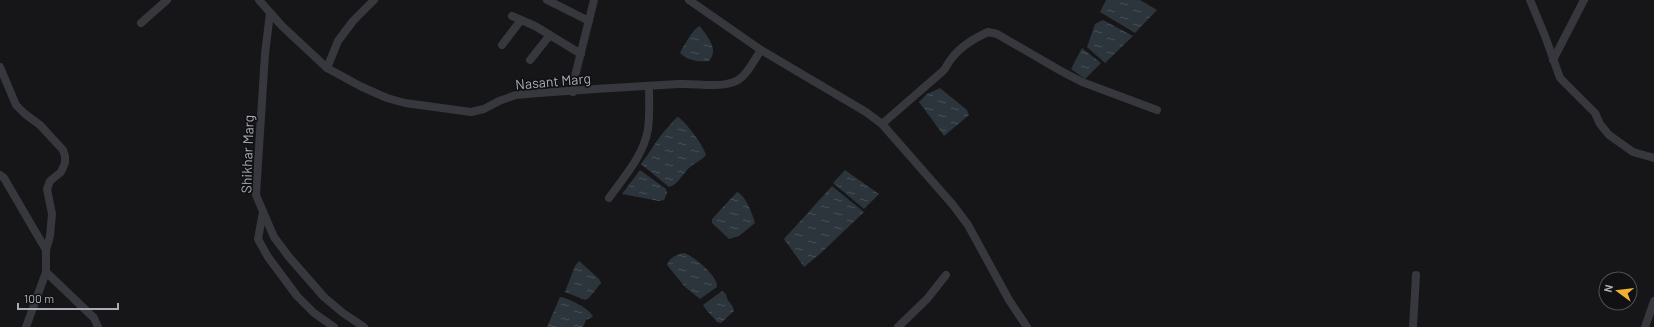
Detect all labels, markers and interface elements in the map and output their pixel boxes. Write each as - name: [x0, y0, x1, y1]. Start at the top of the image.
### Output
- street label: Nasant Marg: [515, 69, 591, 93]
- street label: Shikhar Marg: [237, 114, 257, 194]
- north arrow: [1598, 271, 1638, 311]
- text: N: [1601, 283, 1615, 294]
- scale bar: [18, 285, 118, 311]
- text: 100 m: [24, 291, 54, 305]

